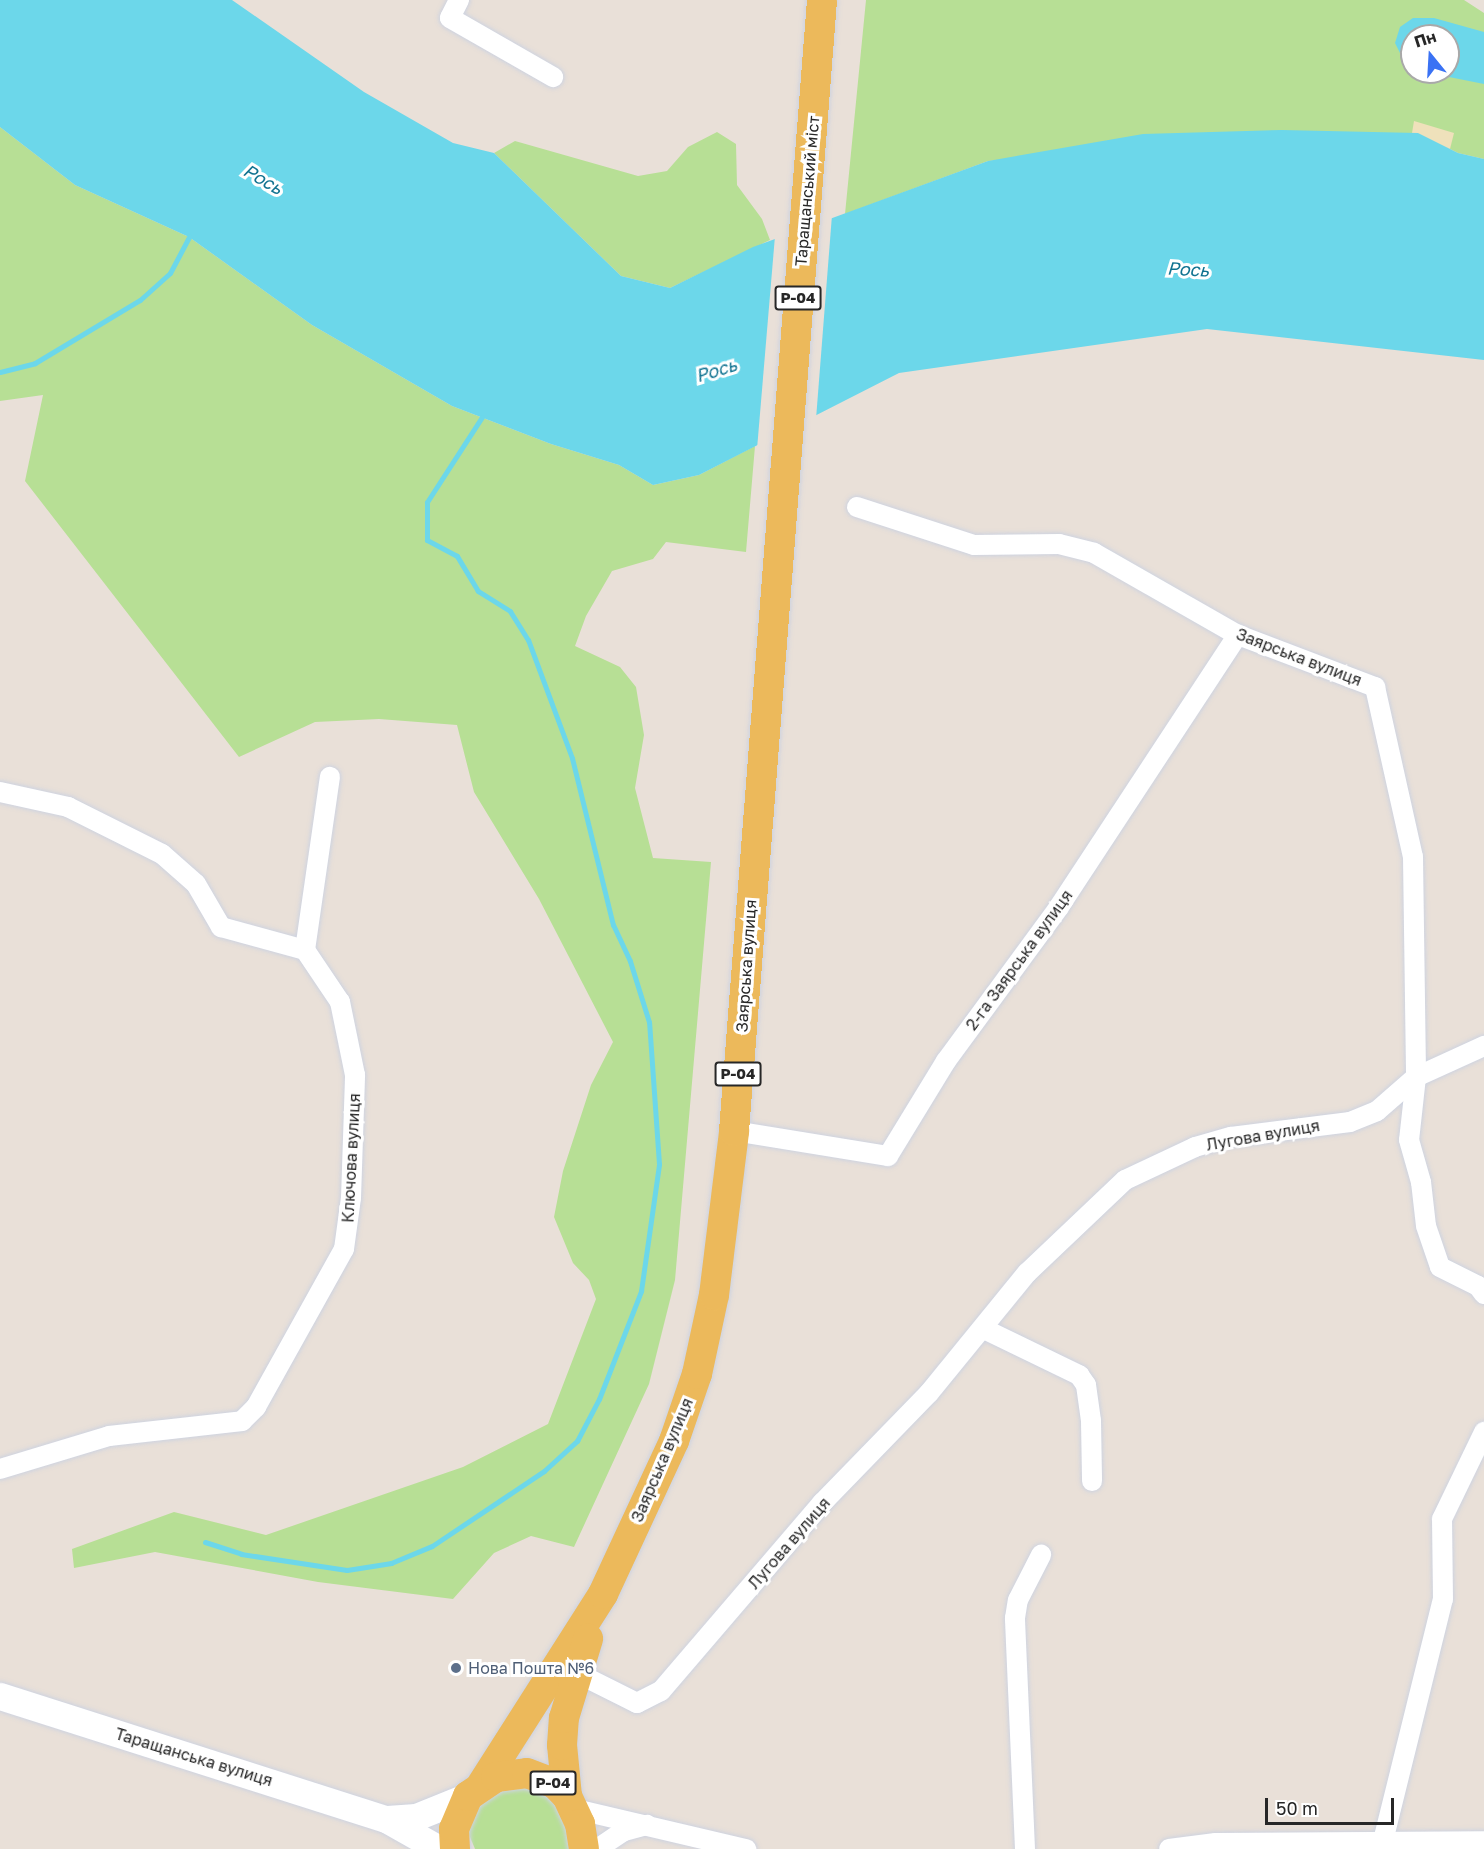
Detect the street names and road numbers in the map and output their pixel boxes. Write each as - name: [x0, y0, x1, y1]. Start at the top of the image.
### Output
- street label: Таращанський міст: [791, 115, 823, 267]
- road number: Р-04: [774, 286, 822, 310]
- street label: Заярська вулиця: [1233, 624, 1365, 690]
- street label: 2-га Заярська вулиця: [962, 886, 1076, 1034]
- street label: Заярська вулиця: [732, 899, 760, 1033]
- road number: Р-04: [714, 1062, 762, 1086]
- street label: Ключова вулиця: [338, 1093, 364, 1223]
- street label: Лугова вулиця: [1205, 1116, 1321, 1154]
- street label: Заярська вулиця: [627, 1395, 697, 1525]
- street label: Лугова вулиця: [744, 1493, 834, 1593]
- street label: Таращанська вулиця: [113, 1724, 275, 1790]
- road number: Р-04: [529, 1771, 577, 1795]

